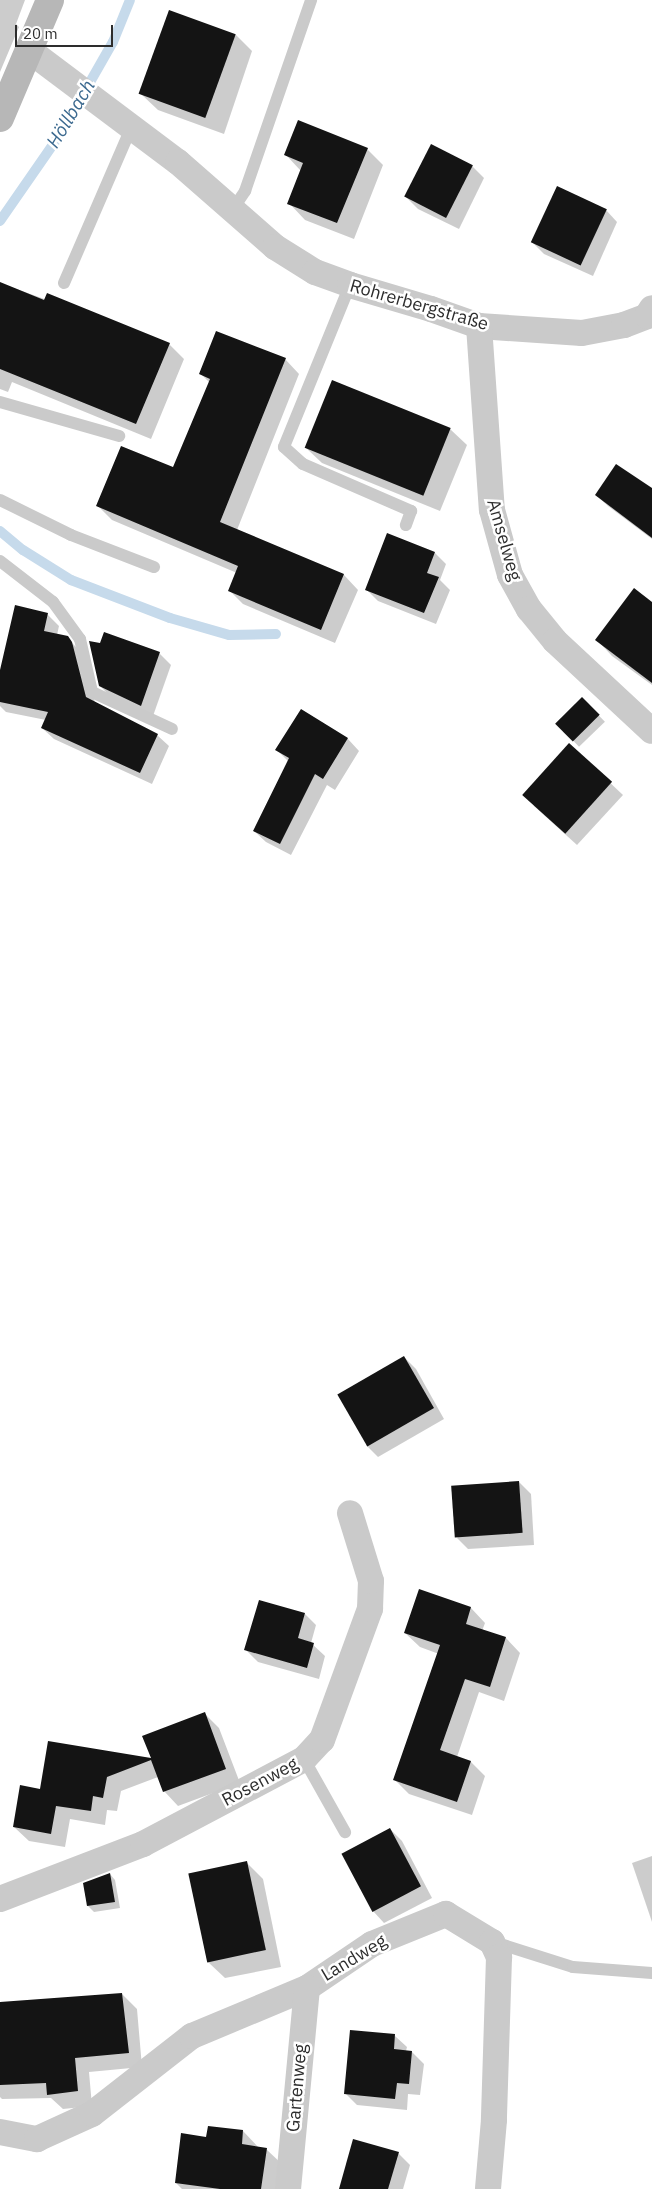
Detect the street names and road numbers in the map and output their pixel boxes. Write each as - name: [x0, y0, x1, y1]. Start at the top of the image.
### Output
- street label: Rohrerbergstraße: [347, 275, 491, 335]
- street label: Amselweg: [482, 497, 526, 583]
- street label: Rosenweg: [218, 1753, 302, 1811]
- street label: Landweg: [317, 1930, 391, 1986]
- street label: Gartenweg: [282, 2043, 312, 2133]

